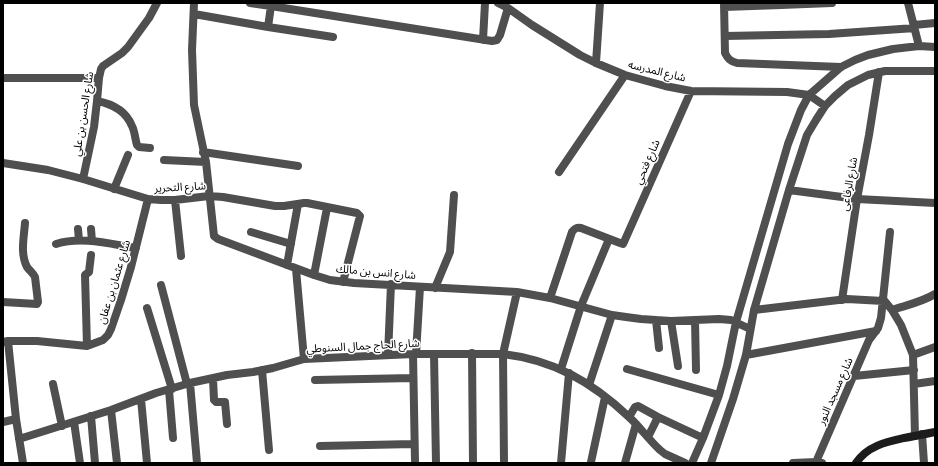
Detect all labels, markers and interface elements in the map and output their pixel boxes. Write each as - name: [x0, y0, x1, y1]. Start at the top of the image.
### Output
- street label: شارع المدرسه: [627, 57, 687, 85]
- street label: شارع الحسن بن علي: [70, 71, 96, 157]
- street label: شارع فتحي: [631, 138, 663, 186]
- street label: شارع الرفاعى: [838, 156, 860, 212]
- street label: شارع التحرير: [154, 179, 206, 195]
- street label: شارع عثمان بن عفان: [95, 238, 133, 326]
- street label: شارع انس بن مالك: [335, 262, 417, 282]
- street label: شارع الحاج جمال السنوطي: [306, 336, 420, 356]
- street label: شارع مسجد النور: [814, 355, 856, 427]

